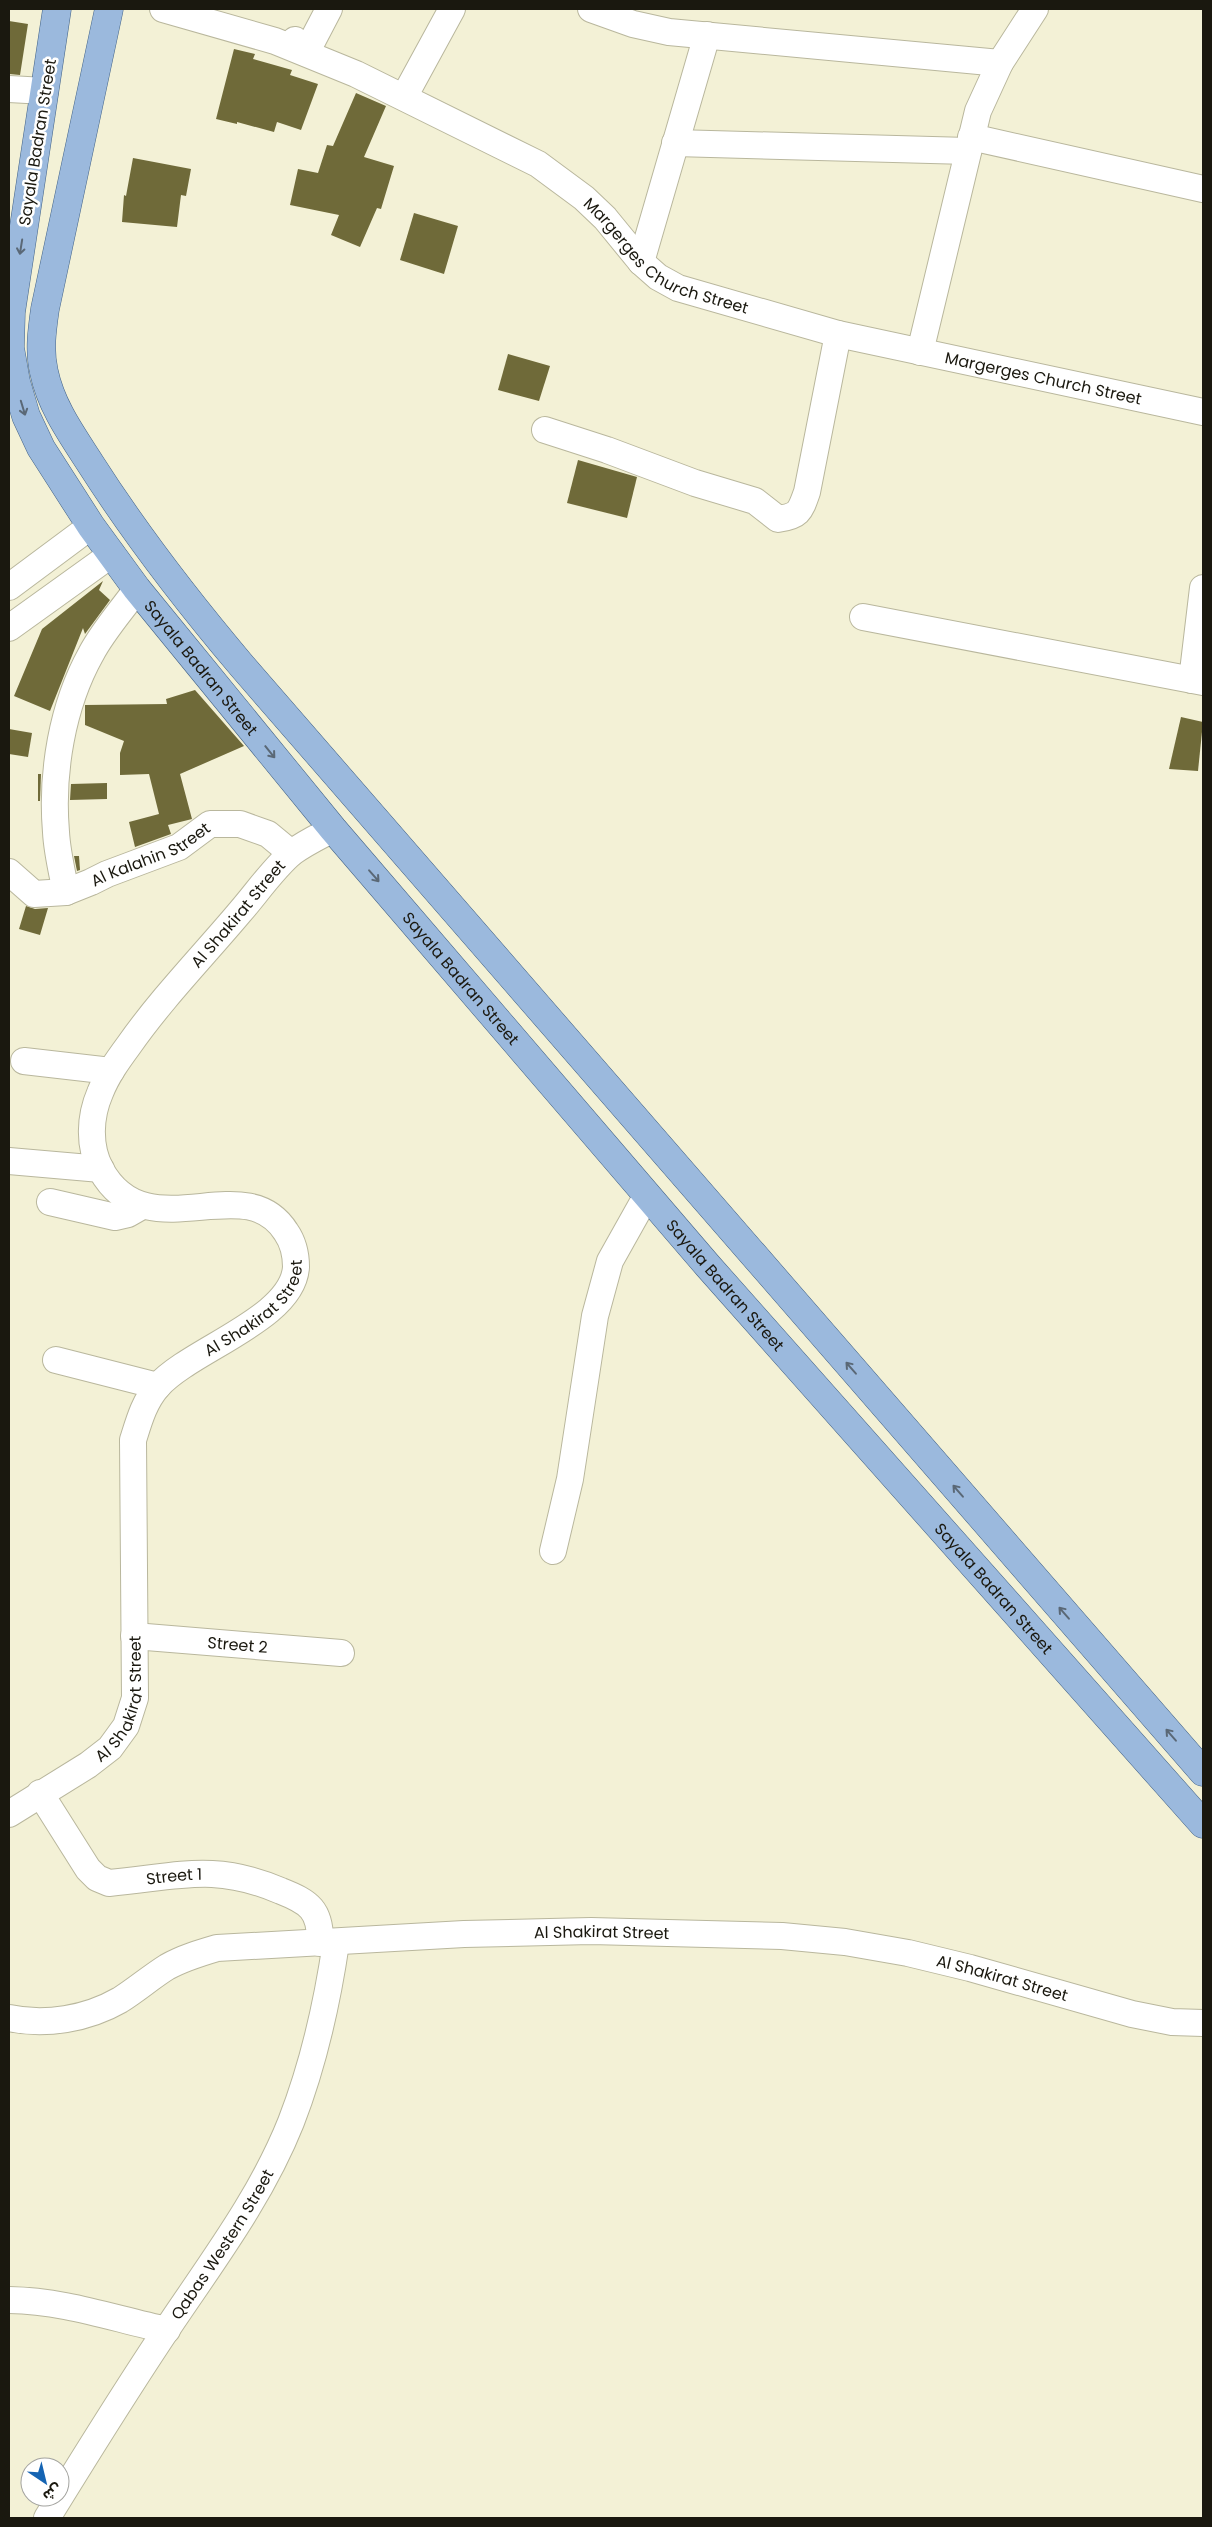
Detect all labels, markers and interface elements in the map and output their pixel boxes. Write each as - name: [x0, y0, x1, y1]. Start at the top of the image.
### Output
- street label: Sayala Badran Street: [13, 57, 62, 227]
- street label: Margerges Church Street: [578, 192, 751, 320]
- one-way arrow: [16, 239, 26, 255]
- street label: Margerges Church Street: [943, 346, 1144, 411]
- one-way arrow: [19, 399, 29, 415]
- street label: Sayala Badran Street: [139, 595, 263, 741]
- one-way arrow: [265, 745, 276, 758]
- street label: Al Kalahin Street: [87, 817, 215, 892]
- street label: Al Shakirat Street: [186, 854, 291, 973]
- one-way arrow: [368, 870, 380, 883]
- street label: Sayala Badran Street: [397, 907, 525, 1050]
- street label: Sayala Badran Street: [661, 1214, 790, 1357]
- street label: Al Shakirat Street: [200, 1259, 308, 1362]
- one-way arrow: [846, 1362, 857, 1375]
- one-way arrow: [952, 1484, 963, 1497]
- street label: Sayala Badran Street: [929, 1518, 1058, 1660]
- one-way arrow: [1059, 1607, 1070, 1620]
- street label: Street 2: [207, 1631, 269, 1659]
- street label: Al Shakirat Street: [90, 1635, 148, 1768]
- one-way arrow: [1165, 1729, 1177, 1742]
- street label: Street 1: [145, 1863, 202, 1891]
- street label: Al Shakirat Street: [534, 1920, 670, 1945]
- street label: Al Shakirat Street: [934, 1949, 1071, 2007]
- street label: Qabas Western Street: [165, 2165, 279, 2324]
- north arrow: [20, 2457, 70, 2507]
- text: ش: [39, 2479, 66, 2506]

